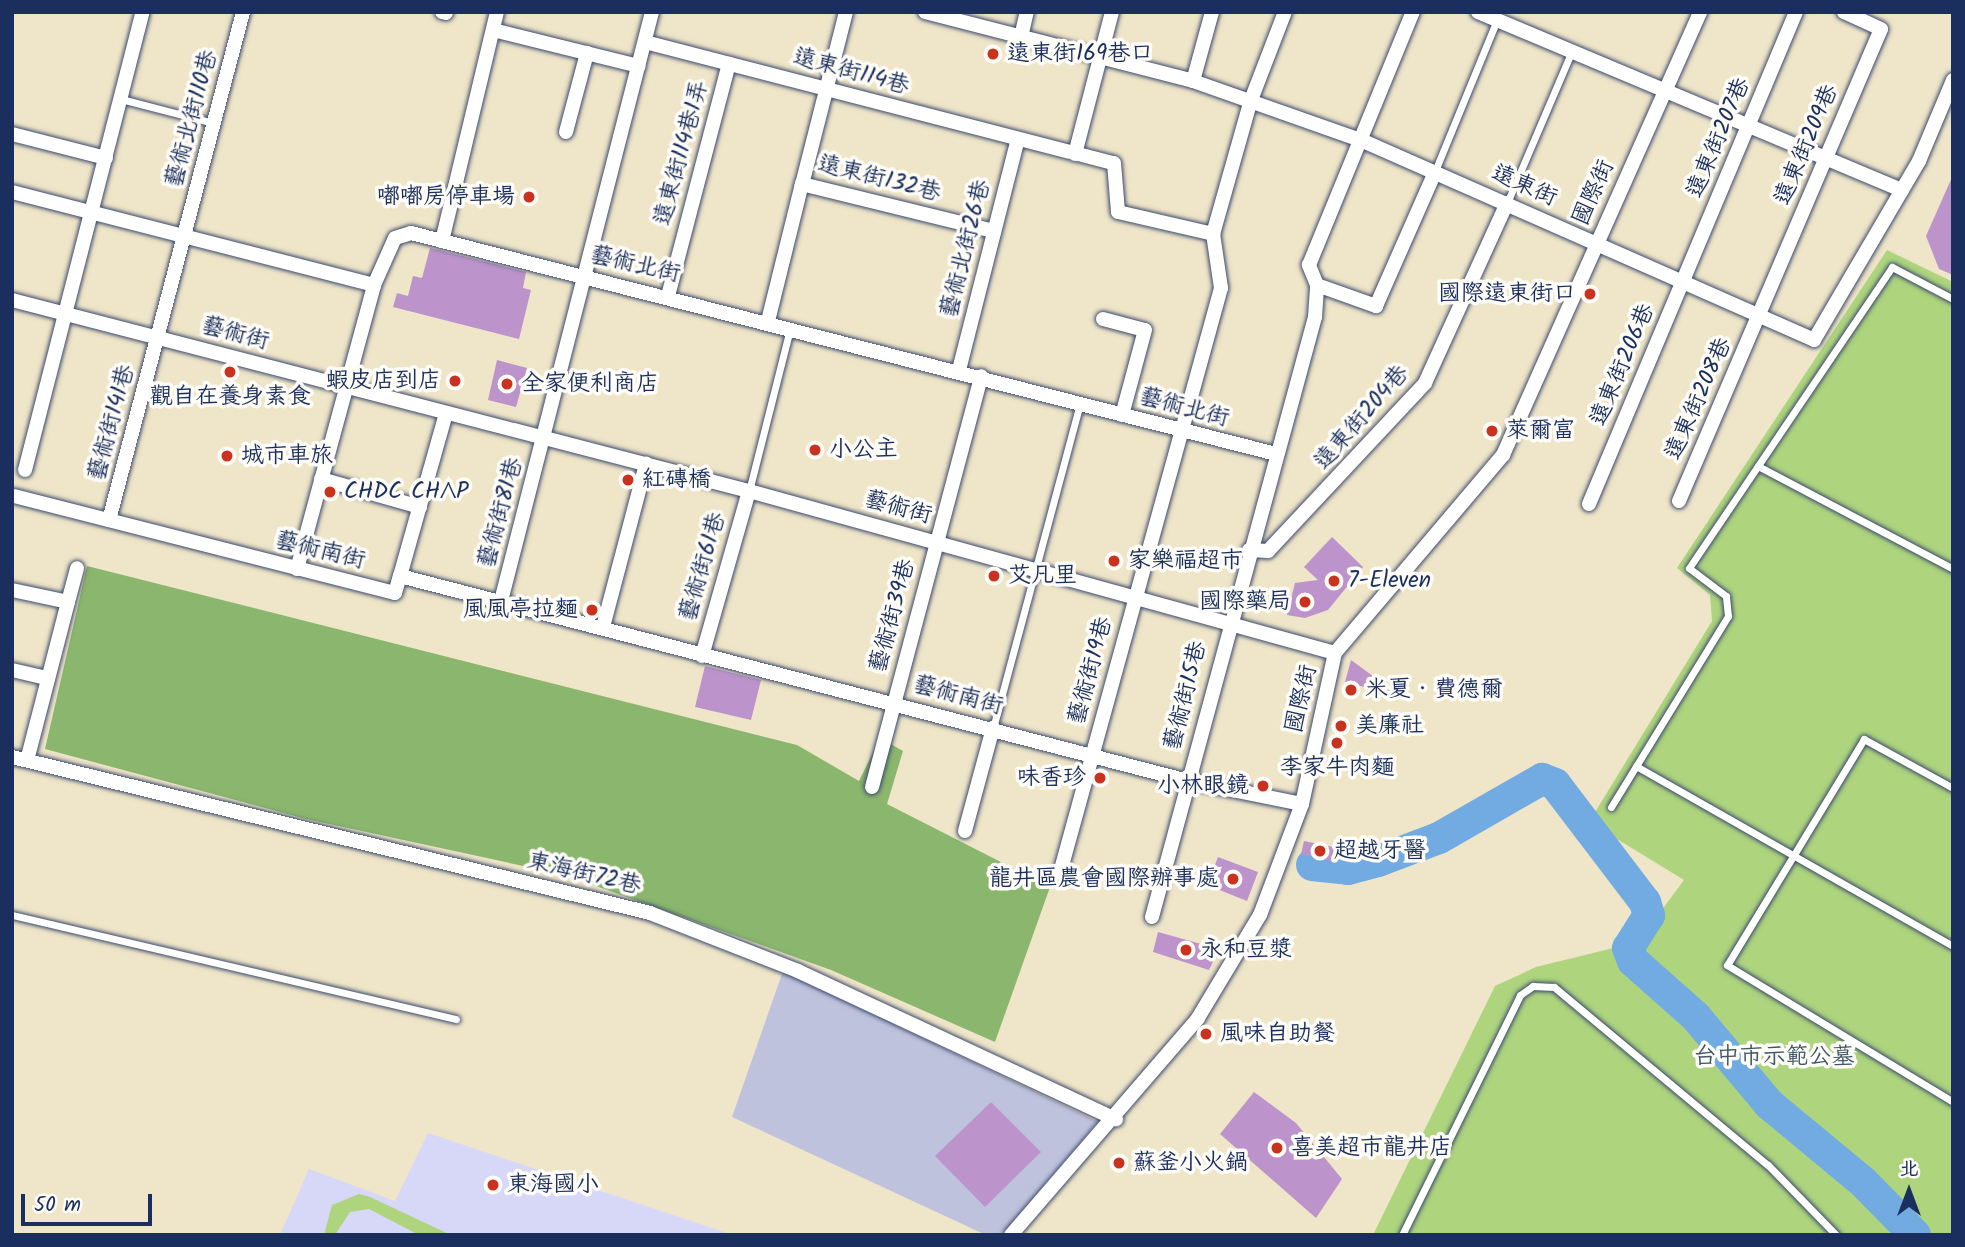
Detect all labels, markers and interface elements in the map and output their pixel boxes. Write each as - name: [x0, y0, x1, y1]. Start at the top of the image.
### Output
- place label: 遠東街169巷口: [1007, 40, 1153, 68]
- street label: 遠東街114巷: [790, 43, 912, 101]
- marker: 遠東街169巷口: [985, 46, 1001, 62]
- street label: 藝術北街110巷: [160, 47, 224, 191]
- street label: 遠東街207巷: [1681, 74, 1757, 202]
- street label: 遠東街114巷1弄: [649, 77, 715, 229]
- street label: 遠東街209巷: [1769, 81, 1845, 209]
- street label: 遠東街132巷: [815, 150, 943, 208]
- street label: 國際街: [1567, 156, 1621, 230]
- street label: 遠東街: [1487, 159, 1561, 213]
- street label: 藝術北街26巷: [936, 177, 996, 321]
- place label: 嘟嘟房停車場: [377, 183, 515, 211]
- marker: 嘟嘟房停車場: [521, 189, 537, 205]
- street label: 藝術北街: [587, 241, 683, 289]
- place label: 國際遠東街口: [1438, 280, 1576, 308]
- marker: 國際遠東街口: [1582, 286, 1598, 302]
- street label: 遠東街206巷: [1585, 300, 1661, 430]
- street label: 藝術街: [198, 312, 272, 356]
- street label: 遠東街208巷: [1660, 334, 1738, 464]
- street label: 遠東街204巷: [1309, 360, 1415, 476]
- street label: 藝術街141巷: [83, 362, 141, 484]
- marker: 觀自在養身素食: [222, 364, 238, 380]
- place label: 蝦皮店到店: [326, 367, 441, 395]
- place label: 全家便利商店: [521, 370, 659, 398]
- marker: 蝦皮店到店: [447, 373, 463, 389]
- marker: 全家便利商店: [499, 376, 515, 392]
- place label: 觀自在養身素食: [150, 383, 310, 411]
- street label: 藝術北街: [1136, 383, 1232, 433]
- place label: 萊爾富: [1506, 417, 1575, 445]
- marker: 萊爾富: [1484, 423, 1500, 439]
- place label: 小公主: [829, 436, 898, 464]
- place label: 城市車旅: [241, 442, 333, 470]
- marker: 小公主: [807, 442, 823, 458]
- marker: 城市車旅: [219, 448, 235, 464]
- street label: 藝術街81巷: [473, 455, 529, 571]
- place label: 紅磚橋: [642, 466, 711, 494]
- marker: 紅磚橋: [620, 472, 636, 488]
- place label: CHDC CHΛP: [344, 478, 469, 506]
- marker: CHDC CHΛP: [322, 484, 338, 500]
- street label: 藝術街: [861, 486, 935, 530]
- street label: 藝術街61巷: [674, 509, 732, 625]
- street label: 藝術南街: [272, 526, 368, 576]
- place label: 家樂福超市: [1128, 547, 1243, 575]
- marker: 家樂福超市: [1106, 553, 1122, 569]
- street label: 藝術街39巷: [865, 556, 921, 676]
- place label: 艾凡里: [1008, 562, 1077, 590]
- place label: 7-Eleven: [1348, 567, 1431, 595]
- marker: 艾凡里: [986, 568, 1002, 584]
- marker: 7-Eleven: [1326, 573, 1342, 589]
- place label: 國際藥局: [1199, 588, 1291, 616]
- marker: 國際藥局: [1297, 594, 1313, 610]
- place label: 風風亭拉麵: [463, 596, 578, 624]
- marker: 風風亭拉麵: [584, 602, 600, 618]
- street label: 藝術街19巷: [1063, 614, 1119, 728]
- street label: 藝術街15巷: [1159, 639, 1213, 753]
- street label: 國際街: [1281, 662, 1323, 736]
- street label: 藝術南街: [910, 671, 1006, 721]
- place label: 米夏．費德爾: [1365, 676, 1503, 704]
- marker: 米夏．費德爾: [1343, 682, 1359, 698]
- place label: 美廉社: [1355, 712, 1424, 740]
- marker: 美廉社: [1333, 718, 1349, 734]
- marker: 李家牛肉麵: [1329, 735, 1345, 751]
- place label: 李家牛肉麵: [1280, 754, 1394, 782]
- place label: 味香珍: [1017, 764, 1086, 792]
- marker: 味香珍: [1092, 770, 1108, 786]
- place label: 小林眼鏡: [1157, 772, 1249, 800]
- marker: 小林眼鏡: [1255, 778, 1271, 794]
- place label: 超越牙醫: [1334, 837, 1426, 865]
- marker: 超越牙醫: [1312, 843, 1328, 859]
- street label: 東海街72巷: [524, 848, 644, 900]
- place label: 龍井區農會國際辦事處: [989, 865, 1219, 893]
- marker: 龍井區農會國際辦事處: [1225, 871, 1241, 887]
- place label: 永和豆漿: [1200, 936, 1292, 964]
- marker: 永和豆漿: [1178, 942, 1194, 958]
- place label: 風味自助餐: [1220, 1020, 1335, 1048]
- marker: 風味自助餐: [1198, 1026, 1214, 1042]
- park label: 台中市示範公墓: [1694, 1043, 1854, 1071]
- place label: 喜美超市龍井店: [1291, 1134, 1452, 1162]
- marker: 喜美超市龍井店: [1269, 1140, 1285, 1156]
- place label: 蘇釜小火鍋: [1133, 1149, 1248, 1177]
- marker: 蘇釜小火鍋: [1111, 1155, 1127, 1171]
- text: 北: [1899, 1155, 1919, 1185]
- north arrow: [1874, 1156, 1944, 1226]
- place label: 東海國小: [507, 1171, 599, 1199]
- marker: 東海國小: [485, 1177, 501, 1193]
- scale bar: [24, 1180, 156, 1224]
- text: 50 m: [34, 1189, 81, 1222]

